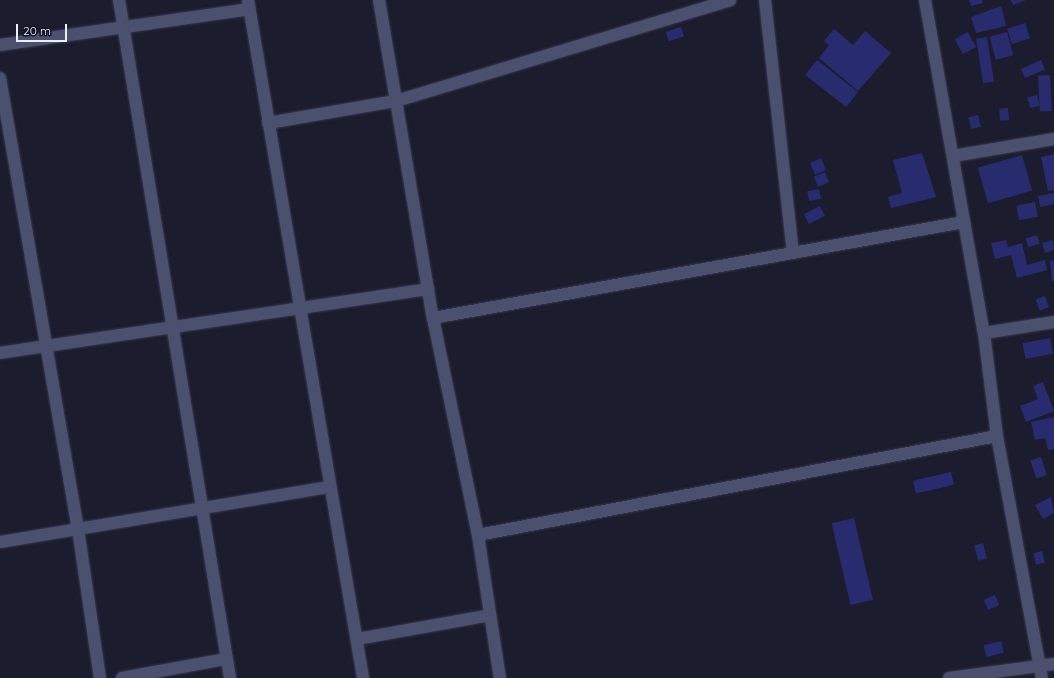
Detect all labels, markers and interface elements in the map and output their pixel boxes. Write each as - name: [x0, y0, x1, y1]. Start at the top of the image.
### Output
- scale bar: [18, 16, 69, 42]
- text: 20 m: [23, 23, 51, 38]

